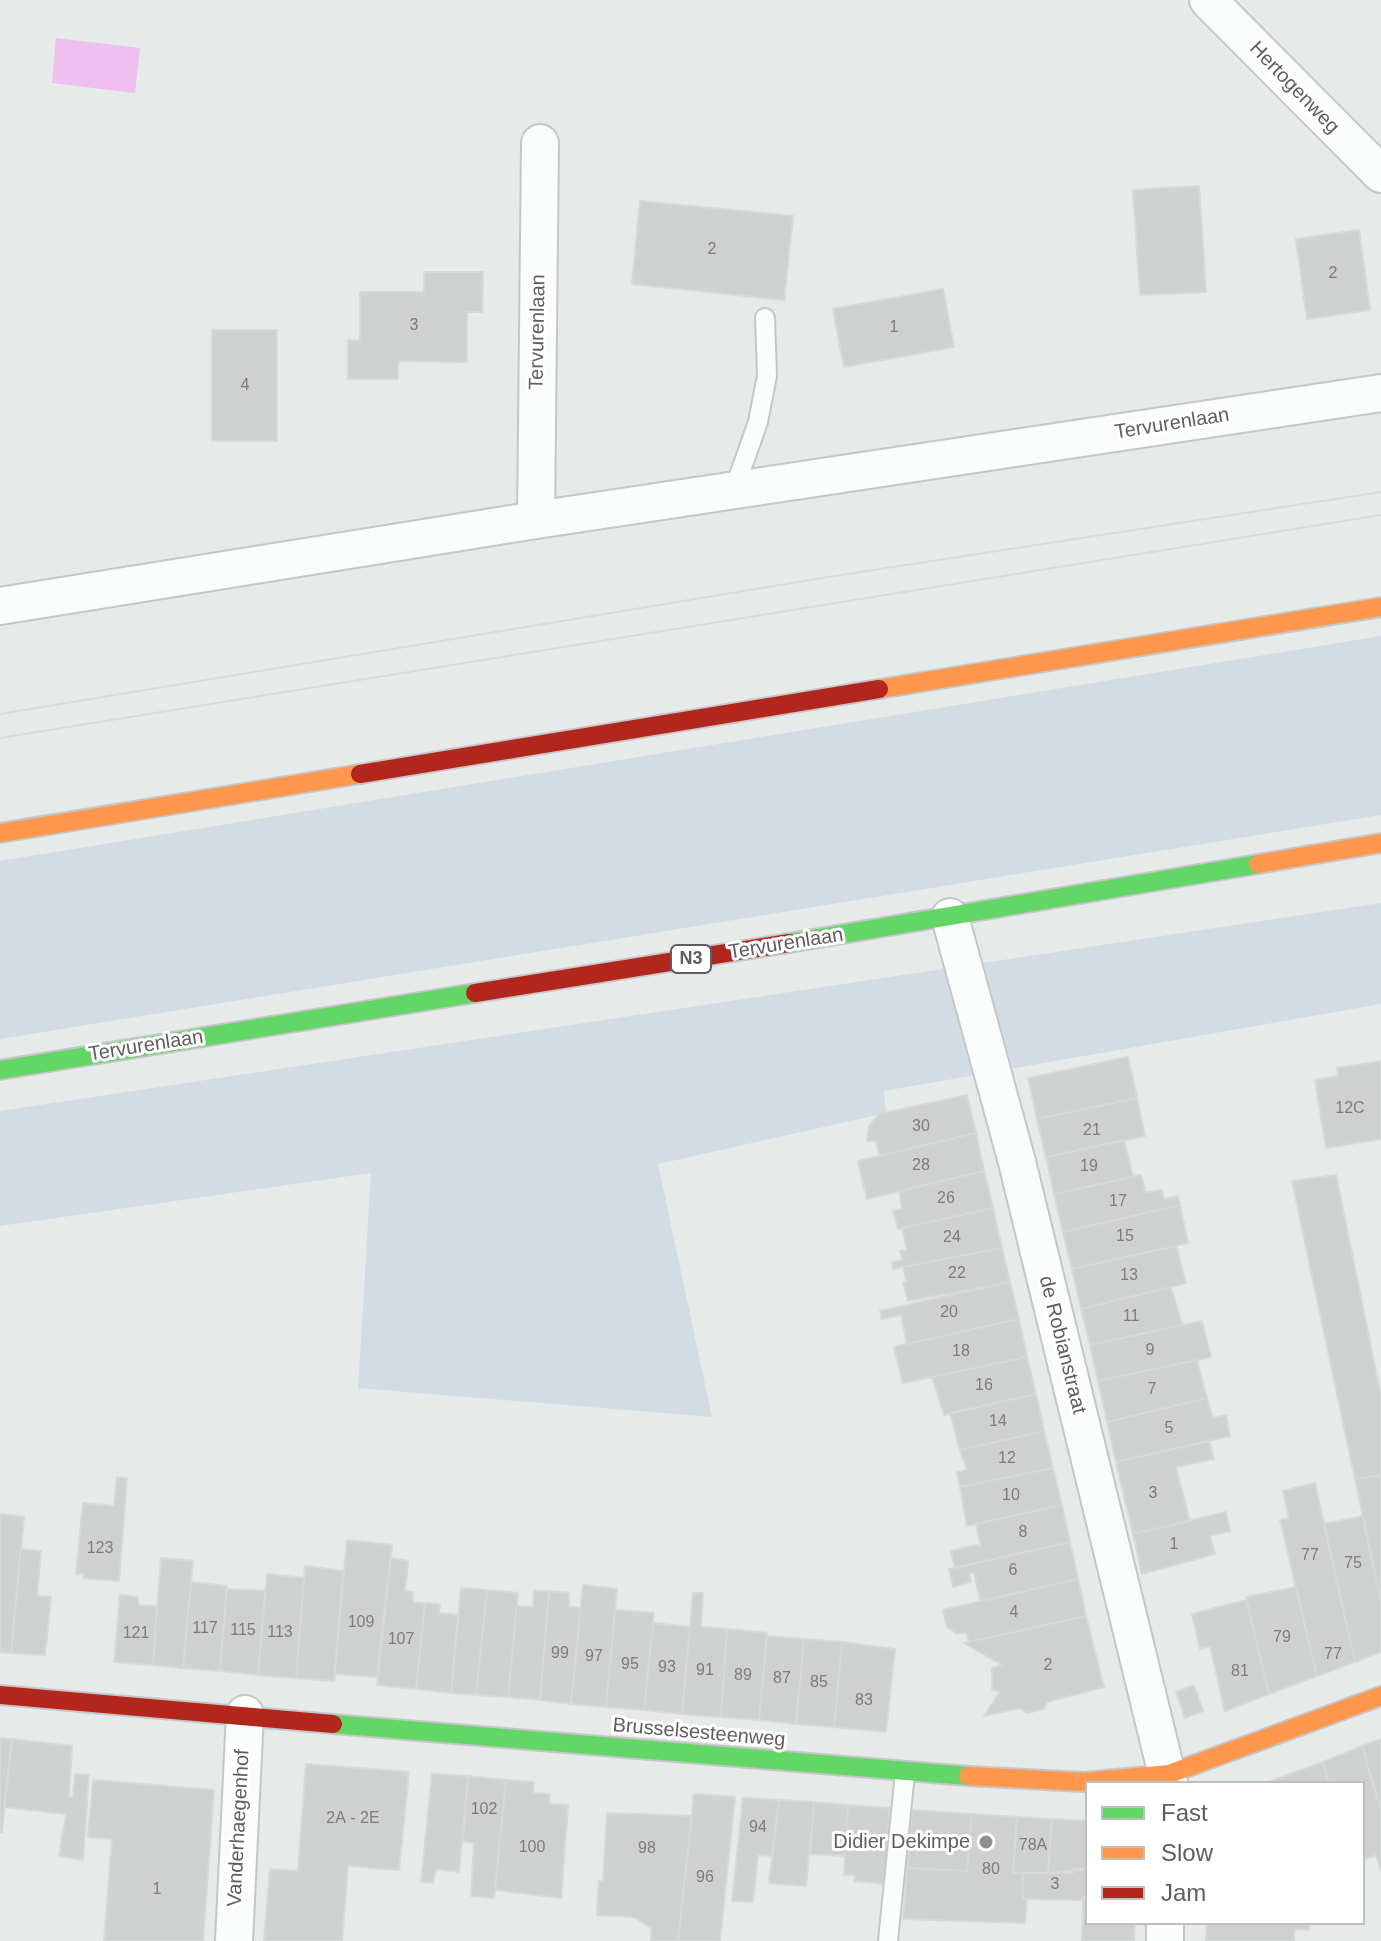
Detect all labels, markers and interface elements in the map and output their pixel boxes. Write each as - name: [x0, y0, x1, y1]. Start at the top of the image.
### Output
- street label: Hertogenweg: [1244, 37, 1344, 139]
- house number: 2: [708, 240, 716, 260]
- house number: 2: [1329, 264, 1337, 284]
- street label: Tervurenlaan: [525, 274, 551, 390]
- house number: 3: [410, 316, 418, 336]
- house number: 1: [890, 318, 898, 338]
- house number: 4: [241, 376, 249, 396]
- street label: Tervurenlaan: [1113, 403, 1231, 445]
- street label: Tervurenlaan: [727, 923, 845, 965]
- road number: N3: [671, 945, 711, 973]
- street label: Tervurenlaan: [87, 1025, 205, 1067]
- house number: 12C: [1335, 1099, 1365, 1119]
- house number: 30: [912, 1117, 930, 1137]
- house number: 21: [1083, 1121, 1101, 1141]
- house number: 28: [912, 1156, 930, 1176]
- house number: 19: [1080, 1157, 1098, 1177]
- house number: 26: [937, 1189, 955, 1209]
- house number: 17: [1109, 1192, 1127, 1212]
- house number: 15: [1116, 1227, 1134, 1247]
- house number: 24: [943, 1228, 961, 1248]
- house number: 22: [948, 1264, 966, 1284]
- house number: 13: [1120, 1266, 1138, 1286]
- street label: de Robianstraat: [1033, 1274, 1091, 1416]
- house number: 20: [940, 1303, 958, 1323]
- house number: 11: [1123, 1307, 1139, 1327]
- house number: 9: [1146, 1341, 1154, 1361]
- house number: 18: [952, 1342, 970, 1362]
- house number: 16: [975, 1376, 993, 1396]
- house number: 7: [1148, 1380, 1156, 1400]
- house number: 14: [989, 1412, 1007, 1432]
- house number: 5: [1165, 1419, 1173, 1439]
- house number: 12: [998, 1449, 1016, 1469]
- house number: 3: [1149, 1484, 1157, 1504]
- house number: 10: [1002, 1486, 1020, 1506]
- house number: 8: [1019, 1523, 1027, 1543]
- house number: 1: [1170, 1535, 1178, 1555]
- house number: 123: [87, 1539, 113, 1559]
- house number: 77: [1301, 1546, 1319, 1566]
- house number: 75: [1344, 1554, 1362, 1574]
- house number: 6: [1009, 1561, 1017, 1581]
- house number: 4: [1010, 1603, 1018, 1623]
- house number: 109: [348, 1613, 374, 1633]
- house number: 117: [192, 1619, 218, 1639]
- house number: 115: [230, 1621, 256, 1641]
- house number: 113: [267, 1623, 293, 1643]
- house number: 121: [123, 1624, 149, 1644]
- house number: 79: [1273, 1628, 1291, 1648]
- house number: 107: [388, 1630, 414, 1650]
- house number: 99: [551, 1644, 569, 1664]
- house number: 77: [1324, 1645, 1342, 1665]
- house number: 97: [585, 1647, 603, 1667]
- house number: 95: [621, 1655, 639, 1675]
- house number: 2: [1044, 1656, 1052, 1676]
- house number: 93: [658, 1658, 676, 1678]
- house number: 91: [696, 1661, 714, 1681]
- house number: 81: [1231, 1662, 1249, 1682]
- house number: 89: [734, 1666, 752, 1686]
- house number: 87: [773, 1669, 791, 1689]
- house number: 85: [810, 1673, 828, 1693]
- house number: 83: [855, 1691, 873, 1711]
- street label: Brusselsesteenweg: [612, 1713, 786, 1753]
- street label: Vanderhaegenhof: [223, 1749, 255, 1907]
- legend: [1085, 1781, 1365, 1925]
- text: Fast: [1161, 1799, 1208, 1826]
- house number: 102: [471, 1800, 497, 1820]
- house number: 2A - 2E: [326, 1809, 380, 1829]
- house number: 94: [749, 1818, 767, 1838]
- place label: Didier Dekimpe: [833, 1830, 970, 1854]
- marker: Didier Dekimpe: [977, 1833, 995, 1851]
- house number: 78A: [1019, 1836, 1047, 1856]
- house number: 100: [519, 1838, 545, 1858]
- house number: 98: [638, 1839, 656, 1859]
- text: Slow: [1161, 1839, 1213, 1866]
- house number: 80: [982, 1860, 1000, 1880]
- house number: 96: [696, 1868, 714, 1888]
- house number: 3: [1051, 1875, 1059, 1895]
- text: Jam: [1161, 1879, 1206, 1906]
- house number: 1: [153, 1880, 161, 1900]

